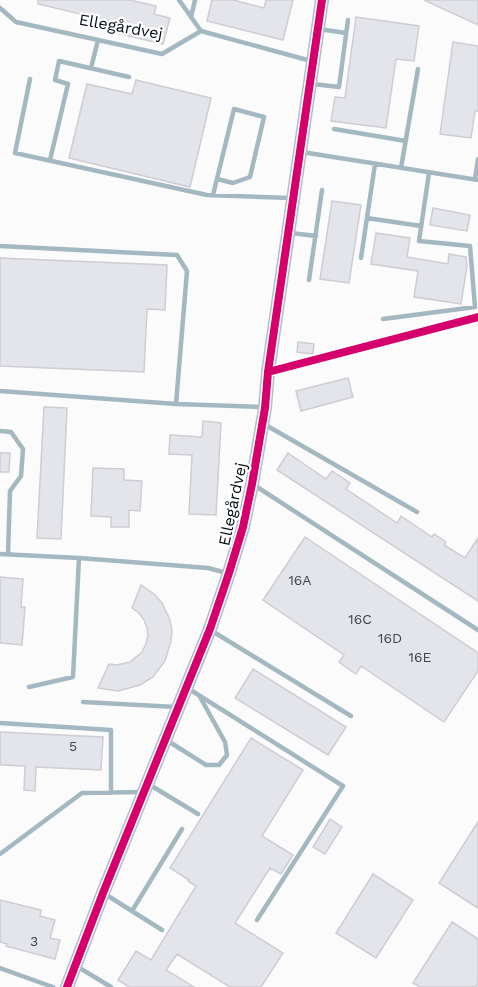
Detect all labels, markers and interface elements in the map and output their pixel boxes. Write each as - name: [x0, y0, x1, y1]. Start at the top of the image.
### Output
- street label: Ellegårdvej: [77, 10, 164, 43]
- street label: Ellegårdvej: [214, 461, 251, 548]
- house number: 16A: [288, 572, 312, 588]
- house number: 16C: [348, 611, 372, 627]
- house number: 16D: [378, 630, 402, 646]
- house number: 16E: [409, 649, 432, 665]
- house number: 5: [69, 738, 77, 754]
- house number: 3: [30, 933, 38, 949]

